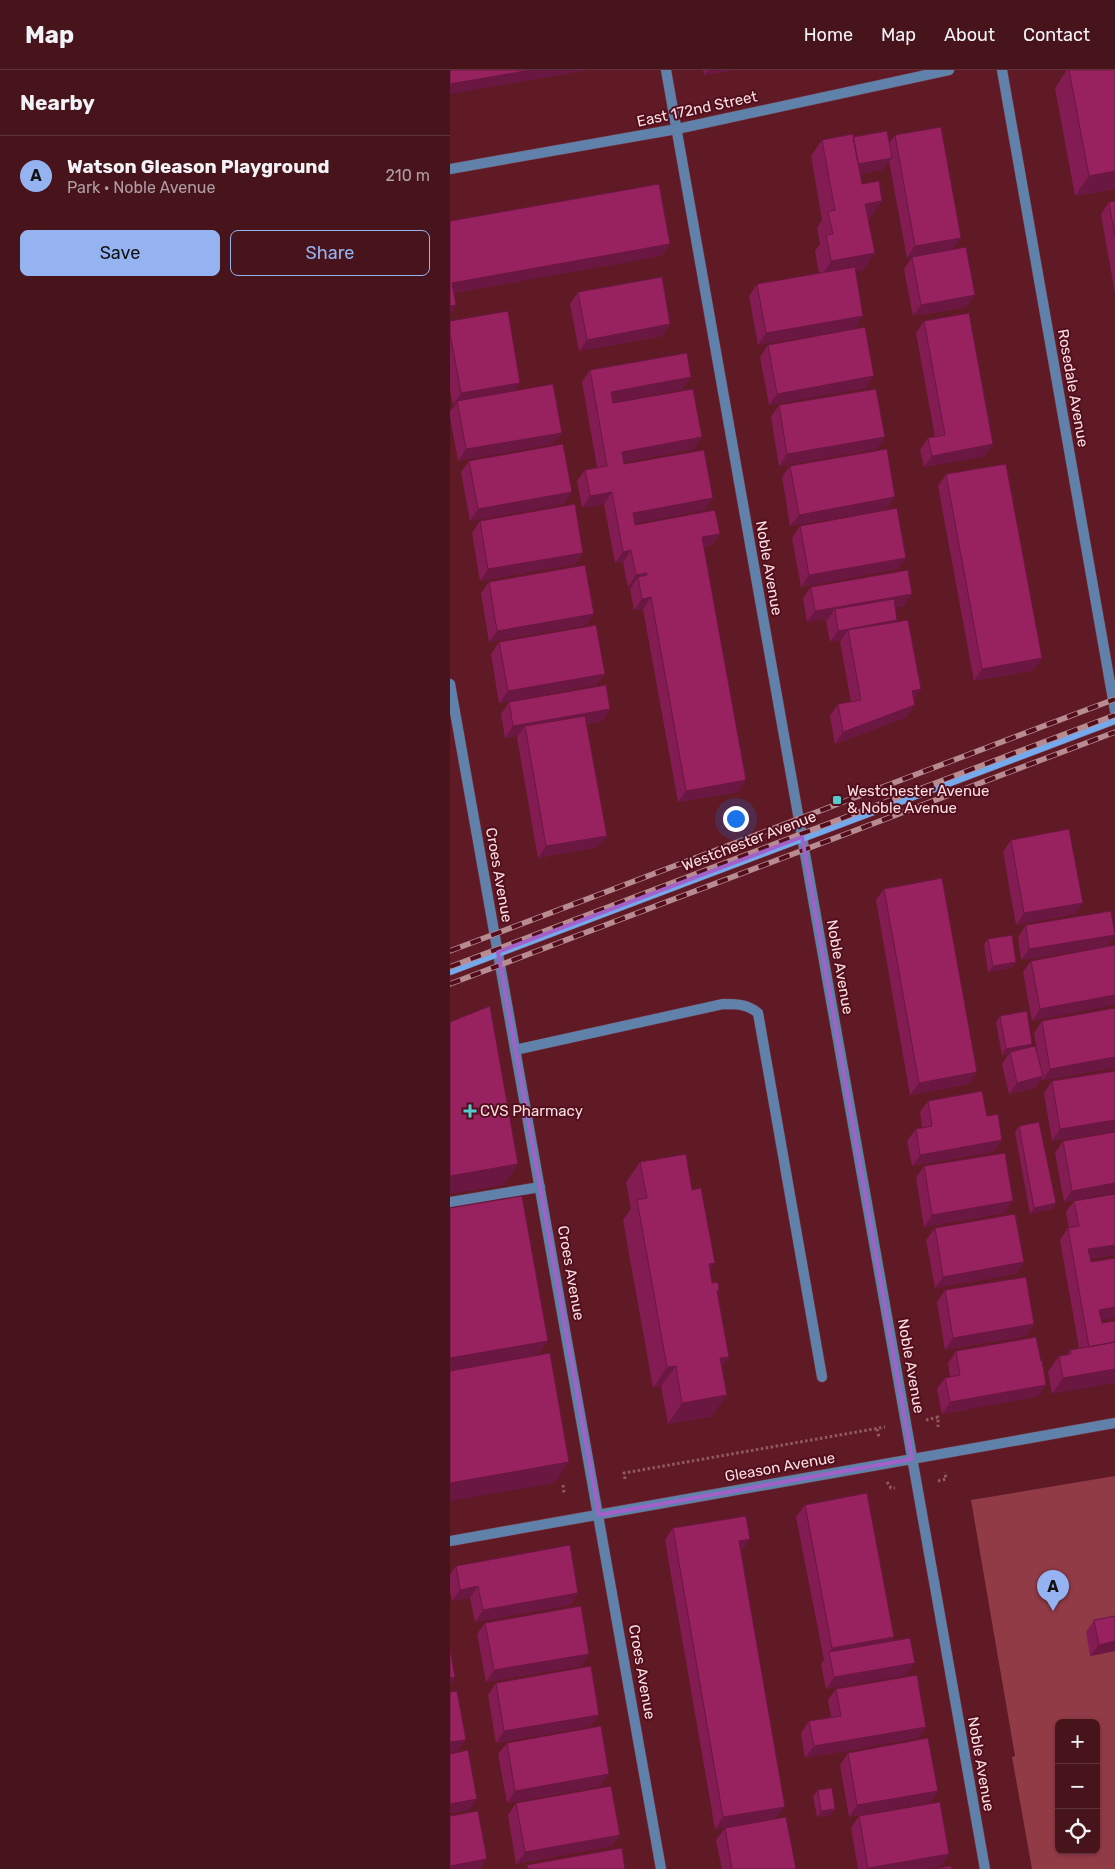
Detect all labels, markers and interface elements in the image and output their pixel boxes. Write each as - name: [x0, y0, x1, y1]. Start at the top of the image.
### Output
- text: Map: [25, 21, 74, 49]
- text: Home: [804, 24, 853, 46]
- text: Map: [881, 24, 916, 46]
- text: About: [944, 24, 995, 46]
- text: Contact: [1023, 24, 1090, 46]
- street label: East 172nd Street: [635, 87, 759, 131]
- text: Nearby: [20, 90, 95, 115]
- text: Watson Gleason Playground: [67, 155, 330, 178]
- text: A: [30, 166, 42, 185]
- text: 210 m: [385, 166, 430, 185]
- text: Park · Noble Avenue: [67, 178, 215, 197]
- button: Save: [20, 230, 220, 276]
- button: Share: [230, 230, 430, 276]
- street label: Rosedale Avenue: [1054, 328, 1092, 448]
- street label: Noble Avenue: [752, 519, 786, 617]
- place label: Westchester Avenue & Noble Avenue: [847, 782, 990, 817]
- marker: Westchester Avenue & Noble Avenue: [831, 794, 843, 806]
- your location: [723, 806, 749, 832]
- street label: Westchester Avenue: [679, 807, 819, 875]
- street label: Croes Avenue: [482, 826, 516, 924]
- street label: Noble Avenue: [823, 918, 857, 1016]
- place label: CVS Pharmacy: [480, 1102, 583, 1120]
- marker: CVS Pharmacy: [464, 1105, 476, 1117]
- street label: Croes Avenue: [554, 1224, 588, 1322]
- street label: Noble Avenue: [894, 1317, 928, 1415]
- street label: Gleason Avenue: [723, 1448, 837, 1486]
- pin: A: [1037, 1570, 1069, 1611]
- street label: Croes Avenue: [625, 1623, 659, 1721]
- street label: Noble Avenue: [964, 1715, 998, 1813]
- map controls: [1055, 1719, 1100, 1854]
- button: +: [1055, 1719, 1100, 1764]
- button: −: [1055, 1764, 1100, 1809]
- button: locate: [1055, 1809, 1100, 1854]

